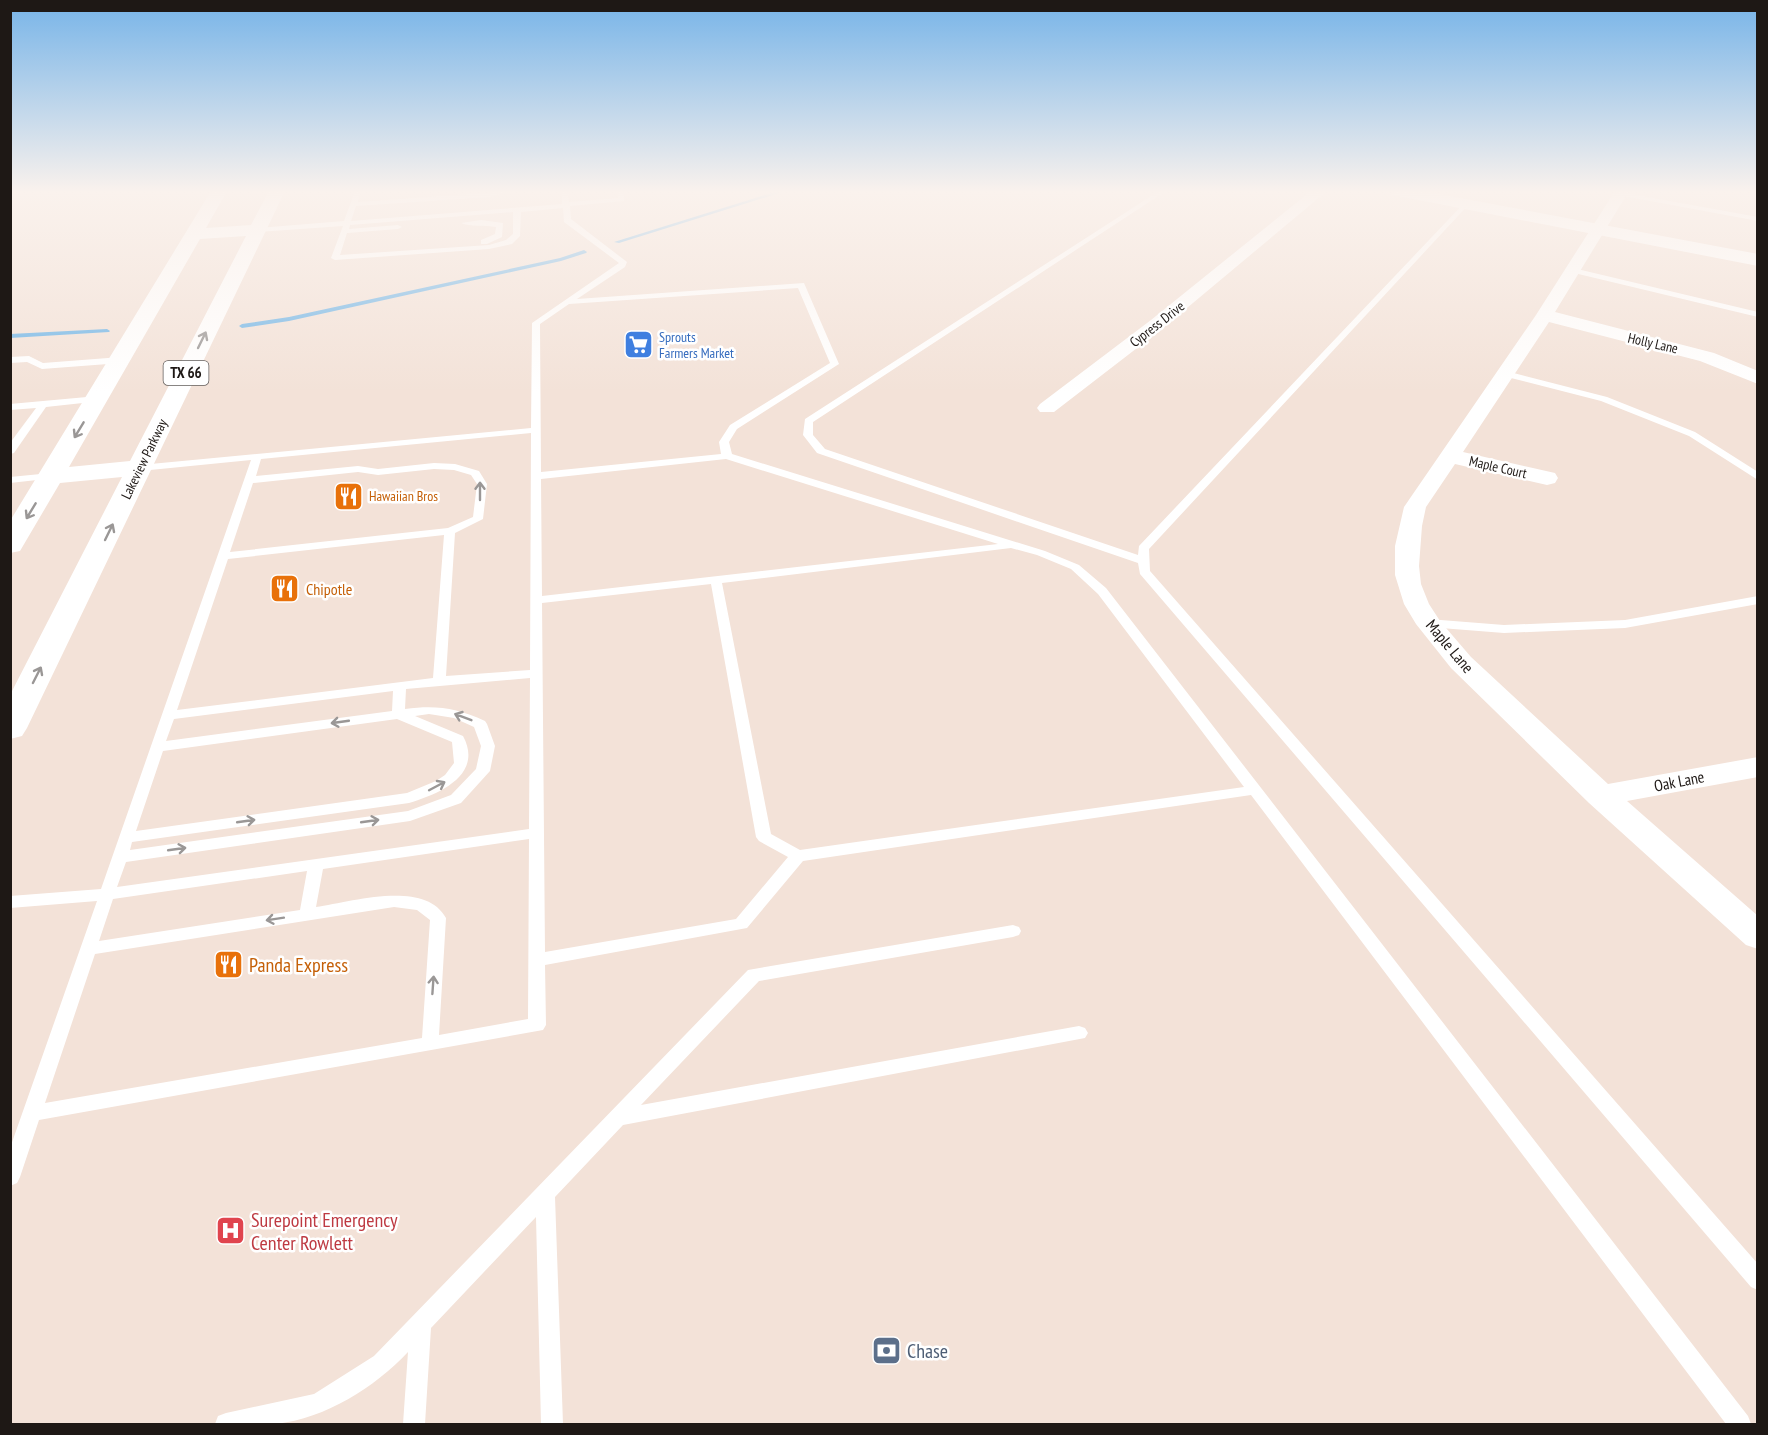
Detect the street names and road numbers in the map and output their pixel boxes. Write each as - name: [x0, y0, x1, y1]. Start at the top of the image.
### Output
- street label: Cypress Drive: [1126, 297, 1188, 351]
- street label: Holly Lane: [1626, 328, 1680, 358]
- road number: TX 66: [164, 361, 208, 385]
- street label: Lakeview Parkway: [117, 415, 171, 502]
- street label: Maple Court: [1467, 452, 1529, 482]
- street label: Maple Lane: [1422, 615, 1478, 677]
- street label: Oak Lane: [1652, 766, 1706, 796]

